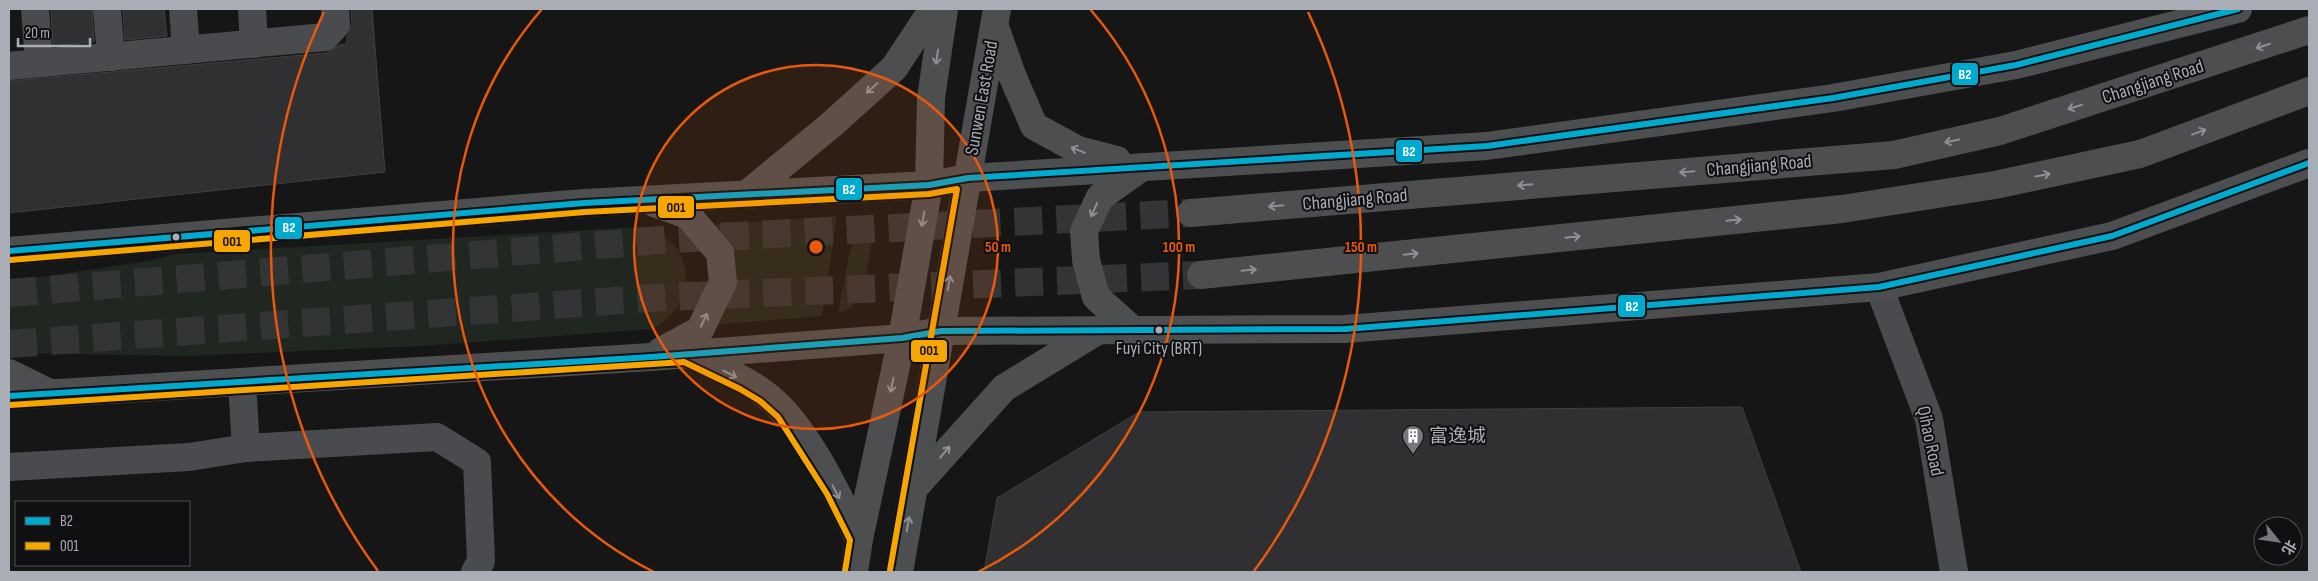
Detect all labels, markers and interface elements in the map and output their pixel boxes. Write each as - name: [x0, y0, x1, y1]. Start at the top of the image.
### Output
- scale bar: [18, 15, 90, 47]
- text: 20 m: [25, 24, 50, 43]
- street label: Sunwen East Road: [961, 39, 1003, 157]
- one-way arrow: [2255, 41, 2271, 51]
- one-way arrow: [932, 49, 942, 65]
- street label: Changjiang Road: [2099, 55, 2207, 109]
- line badge: B2: [1951, 62, 1979, 86]
- text: B2: [1959, 66, 1971, 83]
- one-way arrow: [865, 82, 878, 94]
- one-way arrow: [2068, 103, 2084, 113]
- one-way arrow: [2191, 127, 2206, 136]
- one-way arrow: [1945, 137, 1961, 147]
- line badge: B2: [1395, 139, 1423, 163]
- text: B2: [1403, 143, 1415, 160]
- one-way arrow: [1071, 144, 1086, 153]
- street label: Changjiang Road: [1705, 150, 1813, 182]
- one-way arrow: [1679, 167, 1695, 177]
- one-way arrow: [2034, 170, 2050, 179]
- line badge: B2: [835, 177, 863, 201]
- text: B2: [843, 181, 855, 198]
- one-way arrow: [1517, 181, 1533, 190]
- street label: Changjiang Road: [1301, 184, 1409, 216]
- line badge: 001: [657, 195, 695, 219]
- text: 001: [667, 199, 686, 216]
- one-way arrow: [1268, 201, 1284, 211]
- one-way arrow: [1089, 202, 1098, 217]
- one-way arrow: [917, 210, 927, 226]
- one-way arrow: [1726, 215, 1742, 225]
- line badge: B2: [274, 216, 303, 240]
- text: B2: [283, 219, 295, 236]
- line badge: 001: [213, 229, 251, 253]
- unlabelled marker: [171, 232, 181, 242]
- one-way arrow: [1564, 232, 1580, 242]
- text: 001: [223, 233, 242, 250]
- centre of rings: [807, 238, 825, 256]
- text: 50 m: [985, 238, 1011, 257]
- text: 100 m: [1163, 238, 1195, 257]
- text: 150 m: [1345, 238, 1377, 257]
- one-way arrow: [1403, 249, 1419, 258]
- one-way arrow: [1241, 265, 1257, 275]
- one-way arrow: [945, 276, 955, 292]
- line badge: B2: [1617, 294, 1646, 318]
- text: B2: [1626, 298, 1638, 315]
- one-way arrow: [700, 313, 710, 328]
- marker: Fuyi City (BRT): [1154, 325, 1164, 335]
- place label: Fuyi City (BRT): [1116, 338, 1202, 359]
- line badge: 001: [910, 339, 948, 363]
- text: 001: [920, 342, 939, 359]
- one-way arrow: [722, 370, 737, 379]
- one-way arrow: [887, 377, 896, 393]
- street label: Qihao Road: [1911, 404, 1949, 478]
- building icon: 富逸城: [1401, 424, 1425, 455]
- place label: 富逸城: [1429, 425, 1486, 448]
- one-way arrow: [940, 445, 951, 458]
- one-way arrow: [831, 485, 841, 500]
- legend: [15, 501, 190, 566]
- text: B2: [60, 512, 73, 531]
- north arrow: [2253, 516, 2303, 566]
- one-way arrow: [903, 517, 913, 533]
- text: 001: [60, 537, 79, 556]
- text: 北: [2278, 537, 2300, 558]

